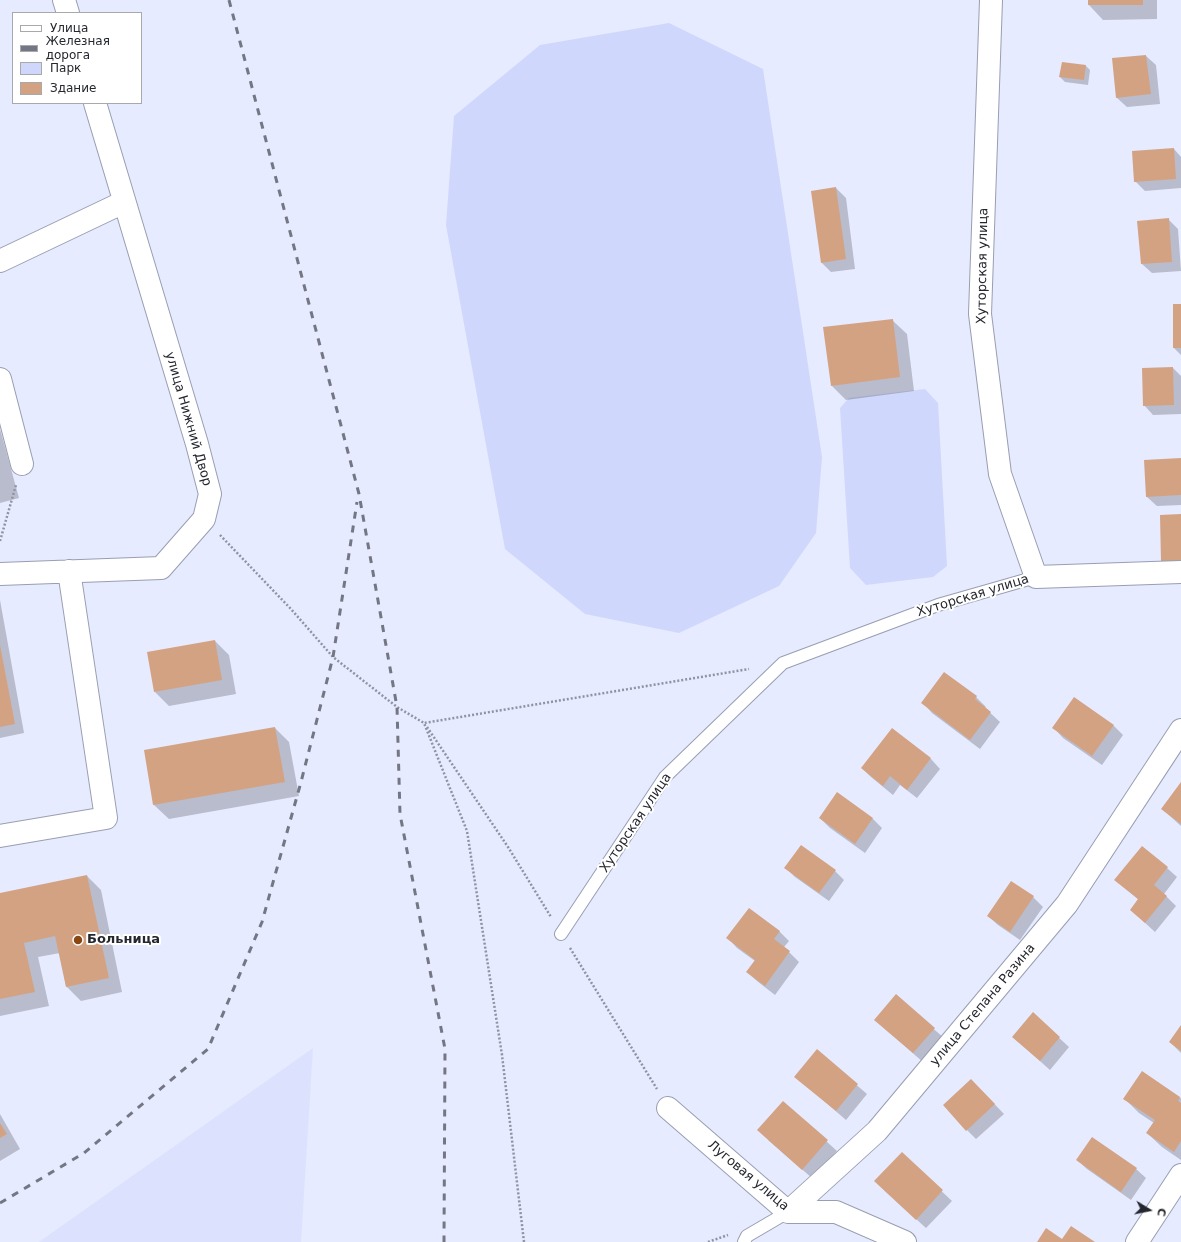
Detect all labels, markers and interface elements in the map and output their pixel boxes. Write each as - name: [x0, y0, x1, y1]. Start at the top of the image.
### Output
- legend: [12, 12, 142, 104]
- text: Улица: [50, 21, 88, 35]
- text: Железная дорога: [46, 34, 110, 62]
- text: Парк: [50, 61, 81, 75]
- text: Здание: [50, 81, 96, 95]
- street label: Хуторская улица: [974, 208, 992, 324]
- street label: улица Нижний Двор: [161, 350, 215, 488]
- street label: Хуторская улица: [915, 572, 1031, 620]
- street label: Хуторская улица: [597, 770, 675, 876]
- place label: Больница: [87, 932, 160, 948]
- marker: Больница: [72, 934, 84, 946]
- street label: улица Степана Разина: [927, 941, 1039, 1069]
- street label: Луговая улица: [704, 1138, 792, 1214]
- north arrow: [1129, 1190, 1169, 1230]
- text: С: [1154, 1207, 1168, 1217]

